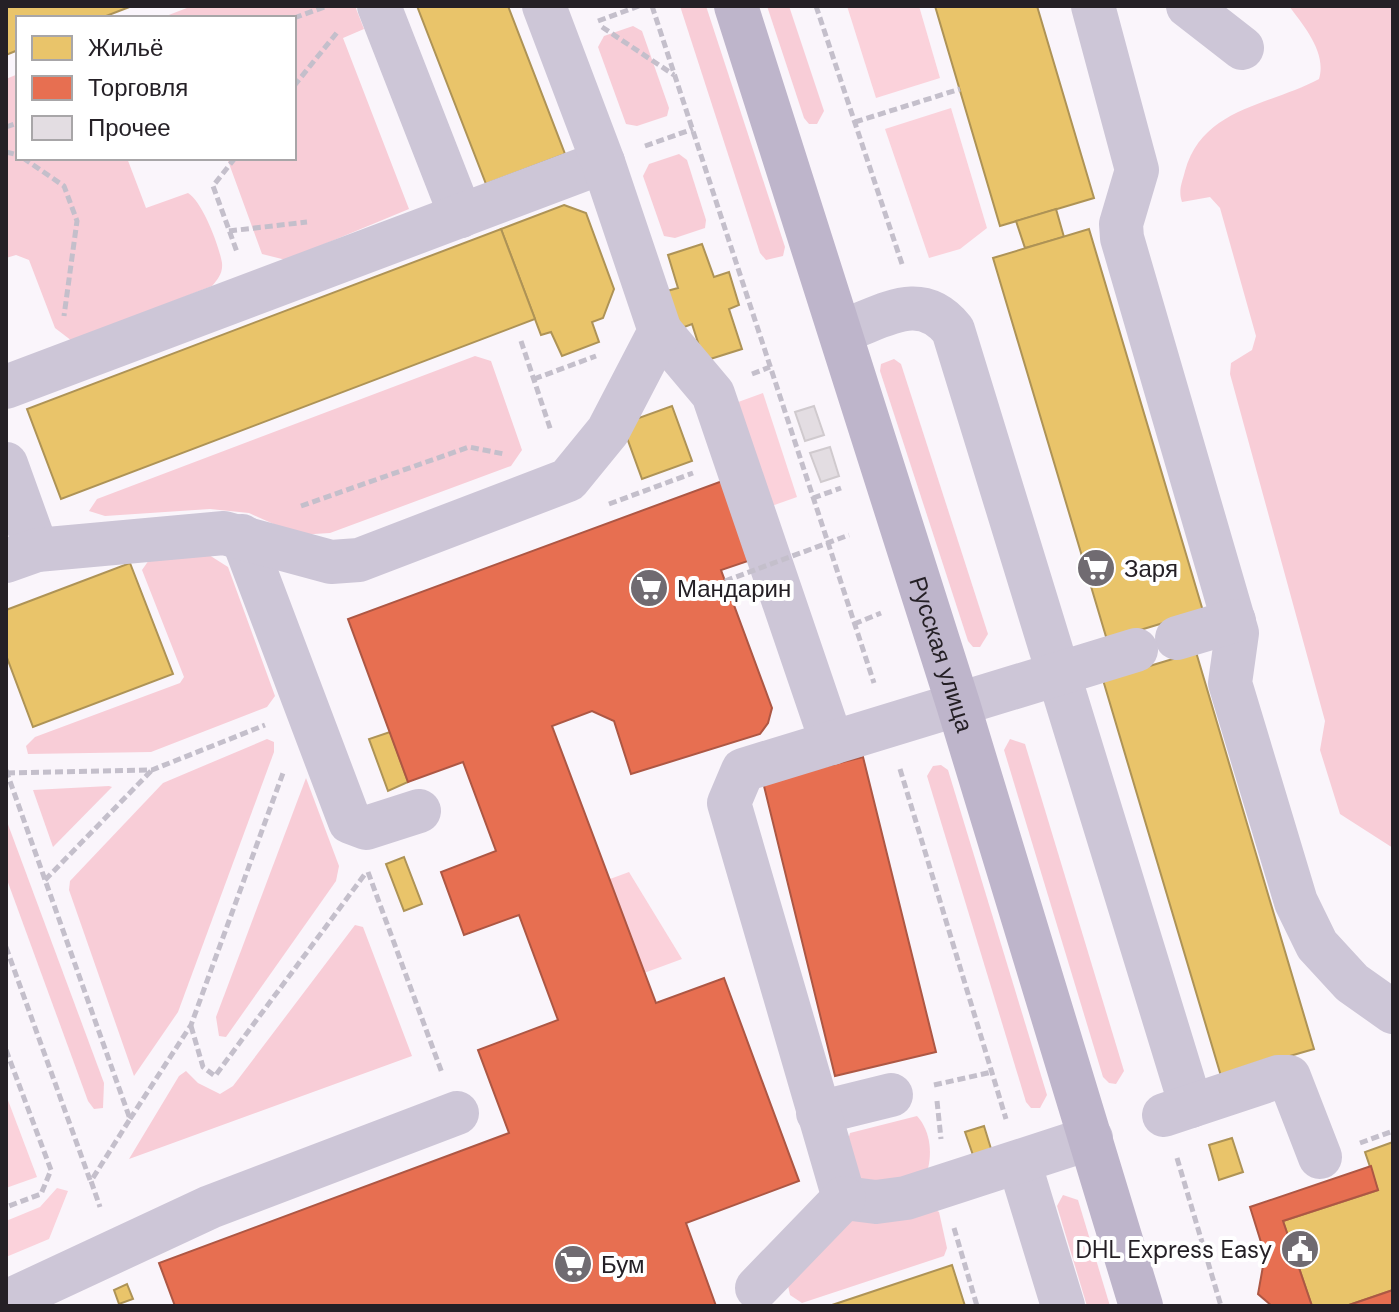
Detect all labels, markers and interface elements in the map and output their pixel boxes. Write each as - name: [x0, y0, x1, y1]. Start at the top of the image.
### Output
- legend: [16, 16, 296, 160]
- text: Жильё: [88, 32, 163, 63]
- text: Торговля: [88, 72, 188, 103]
- text: Прочее: [88, 112, 171, 143]
- supermarket icon: Заря: [1075, 547, 1117, 589]
- place label: Заря: [1124, 553, 1178, 584]
- supermarket icon: Мандарин: [628, 567, 670, 609]
- street label: Русская улица: [903, 572, 981, 736]
- place label: Мандарин: [677, 573, 791, 604]
- public building icon: DHL Express Easy: [1279, 1228, 1321, 1270]
- place label: DHL Express Easy: [1076, 1234, 1272, 1265]
- supermarket icon: Бум: [552, 1243, 594, 1285]
- place label: Бум: [601, 1249, 644, 1280]

